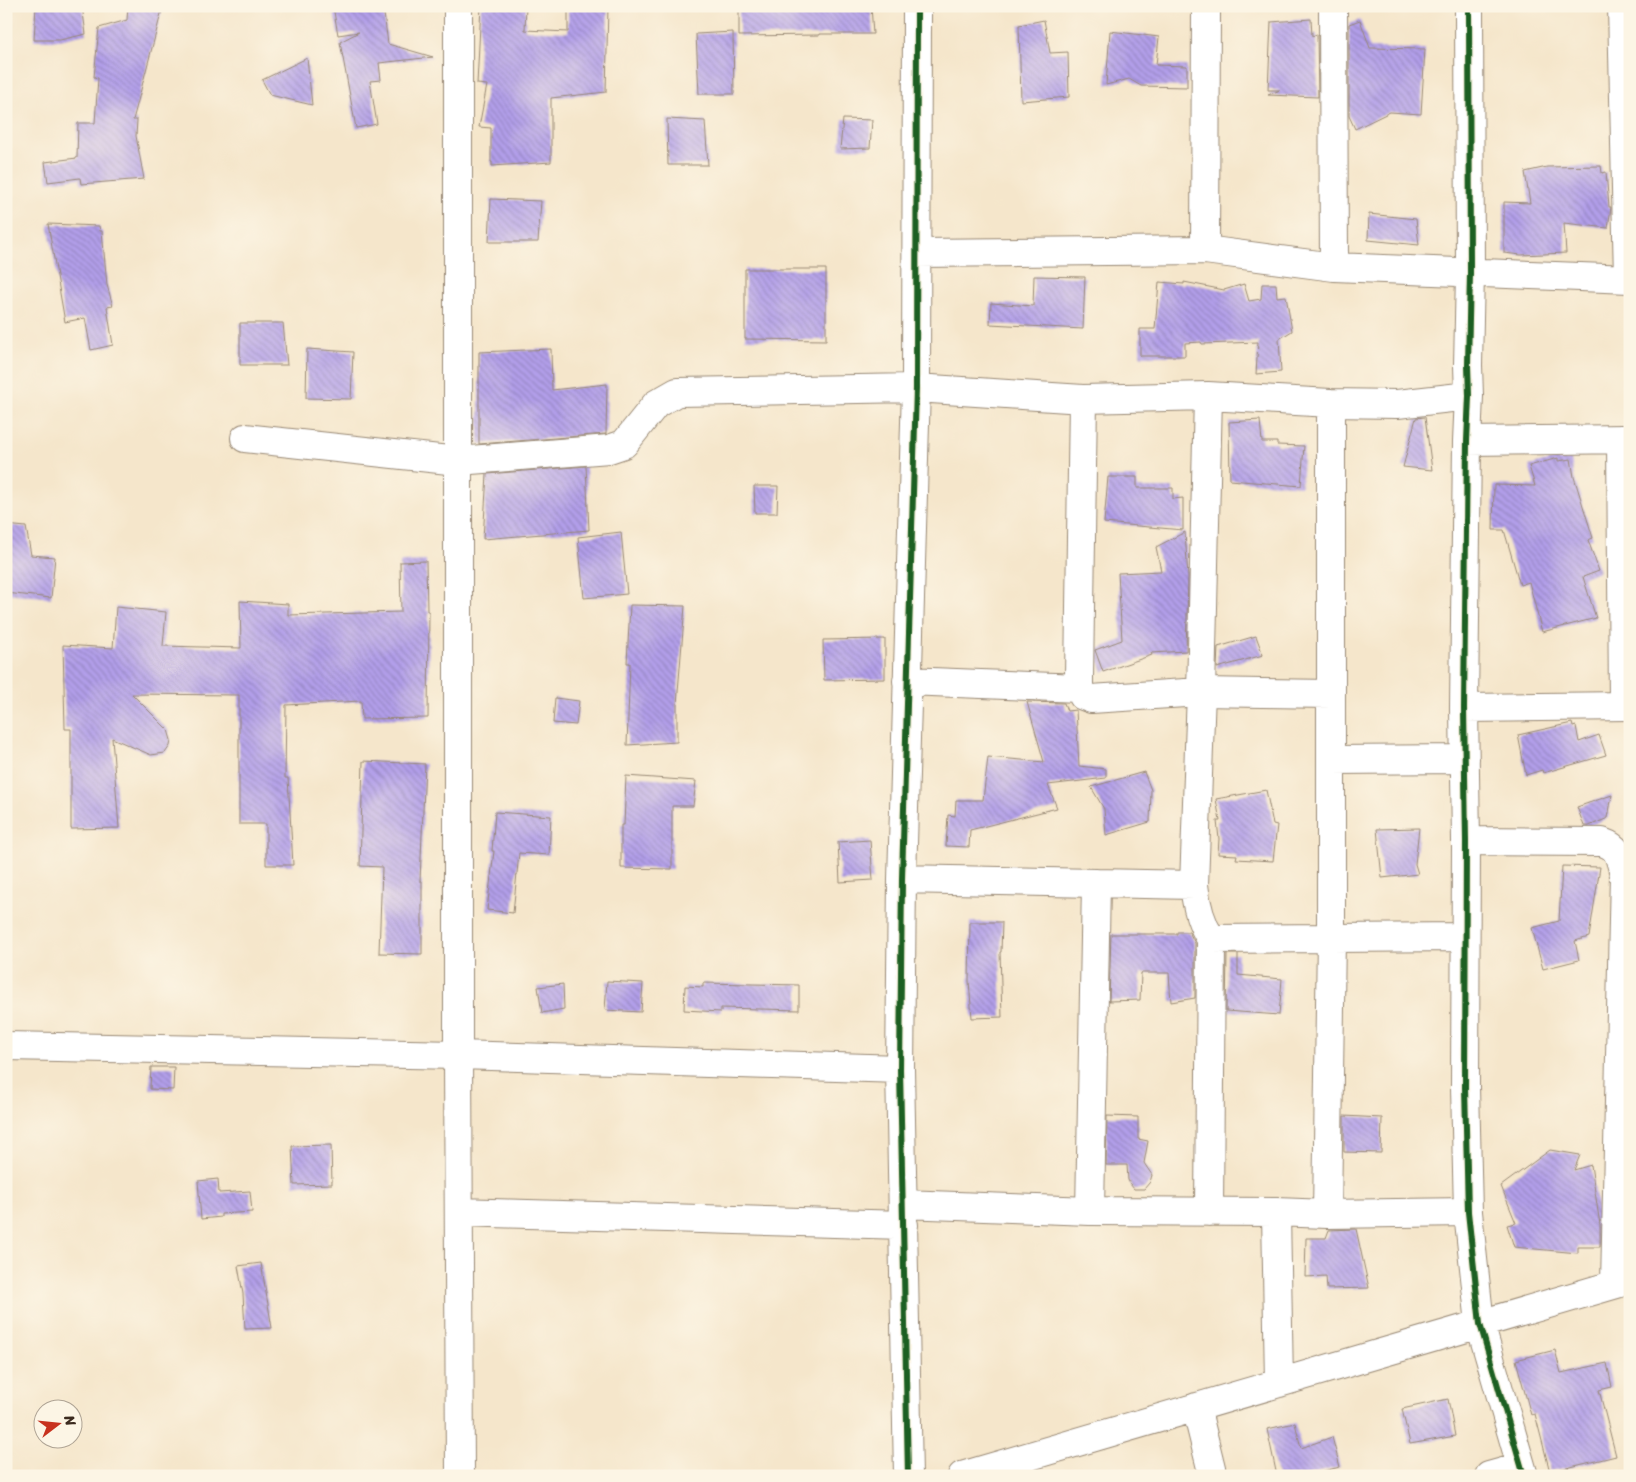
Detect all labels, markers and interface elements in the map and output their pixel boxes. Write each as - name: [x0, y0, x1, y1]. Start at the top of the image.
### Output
- north arrow: [32, 1400, 82, 1450]
- text: N: [56, 1411, 83, 1429]

